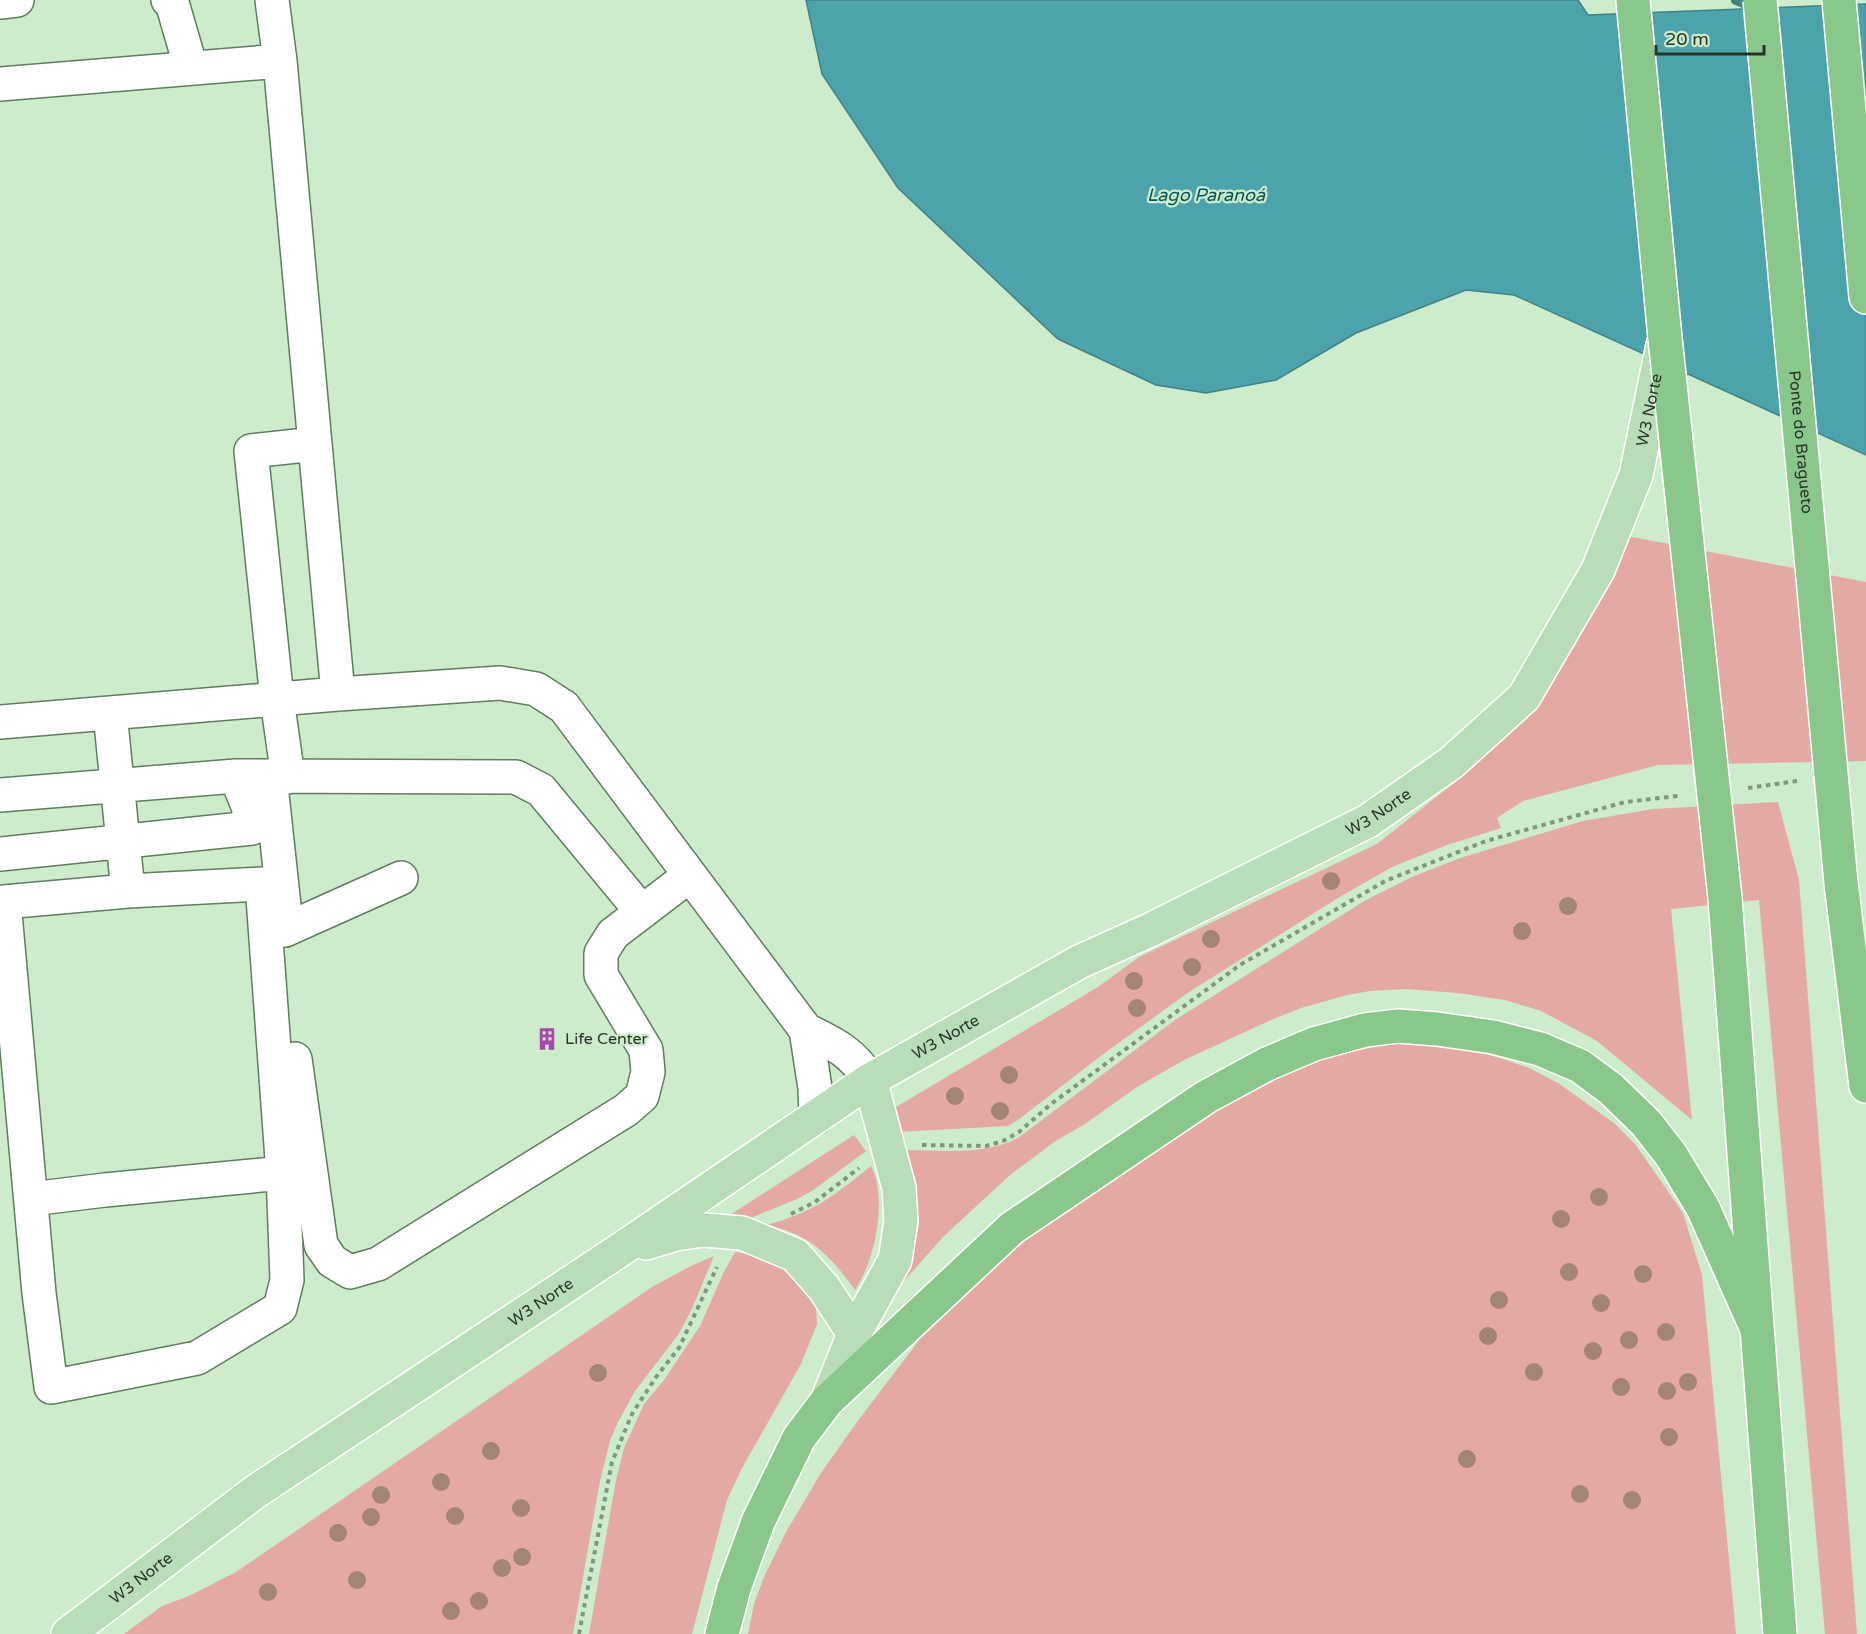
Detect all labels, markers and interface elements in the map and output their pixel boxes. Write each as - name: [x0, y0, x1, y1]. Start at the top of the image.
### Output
- scale bar: [1656, 18, 1764, 56]
- text: 20 m: [1665, 28, 1709, 50]
- water label: Lago Paranoá: [1147, 184, 1266, 206]
- street label: Ponte do Bragueto: [1784, 370, 1817, 515]
- street label: W3 Norte: [1632, 372, 1667, 448]
- street label: W3 Norte: [1342, 784, 1415, 841]
- street label: W3 Norte: [909, 1010, 983, 1064]
- building icon: Life Center: [534, 1026, 560, 1052]
- place label: Life Center: [565, 1029, 649, 1049]
- street label: W3 Norte: [505, 1274, 577, 1331]
- street label: W3 Norte: [106, 1548, 177, 1609]

